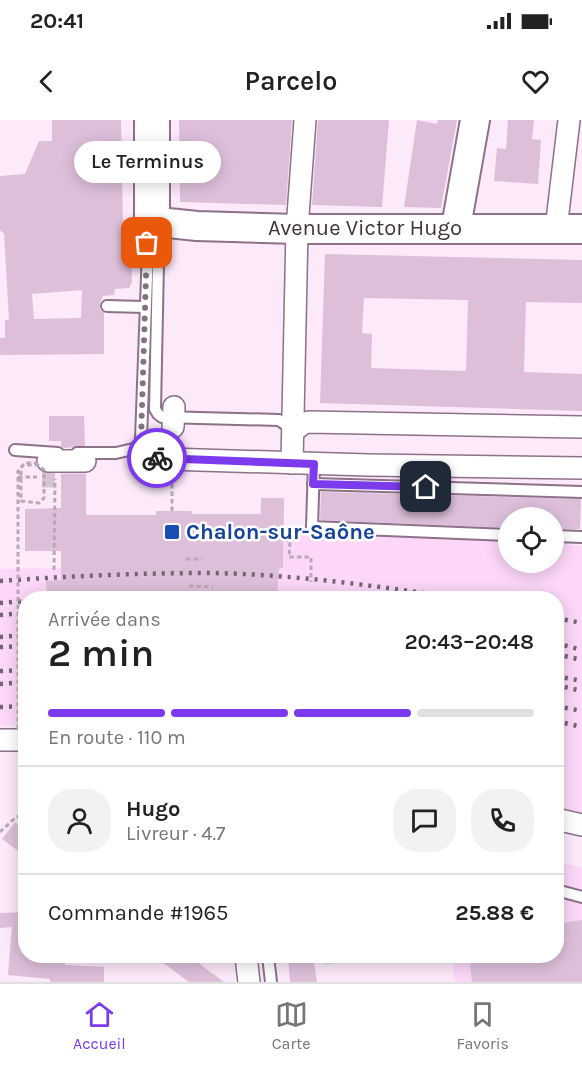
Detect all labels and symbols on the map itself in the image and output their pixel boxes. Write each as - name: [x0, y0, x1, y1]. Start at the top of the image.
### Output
- callout: Le Terminus: [74, 141, 220, 183]
- street label: Avenue Victor Hugo: [268, 215, 462, 241]
- pin: [121, 217, 172, 268]
- courier: [127, 428, 187, 488]
- pin: [400, 461, 451, 512]
- place label: Chalon-sur-Saône: [186, 519, 375, 545]
- marker: Chalon-sur-Saône: [163, 523, 181, 541]

